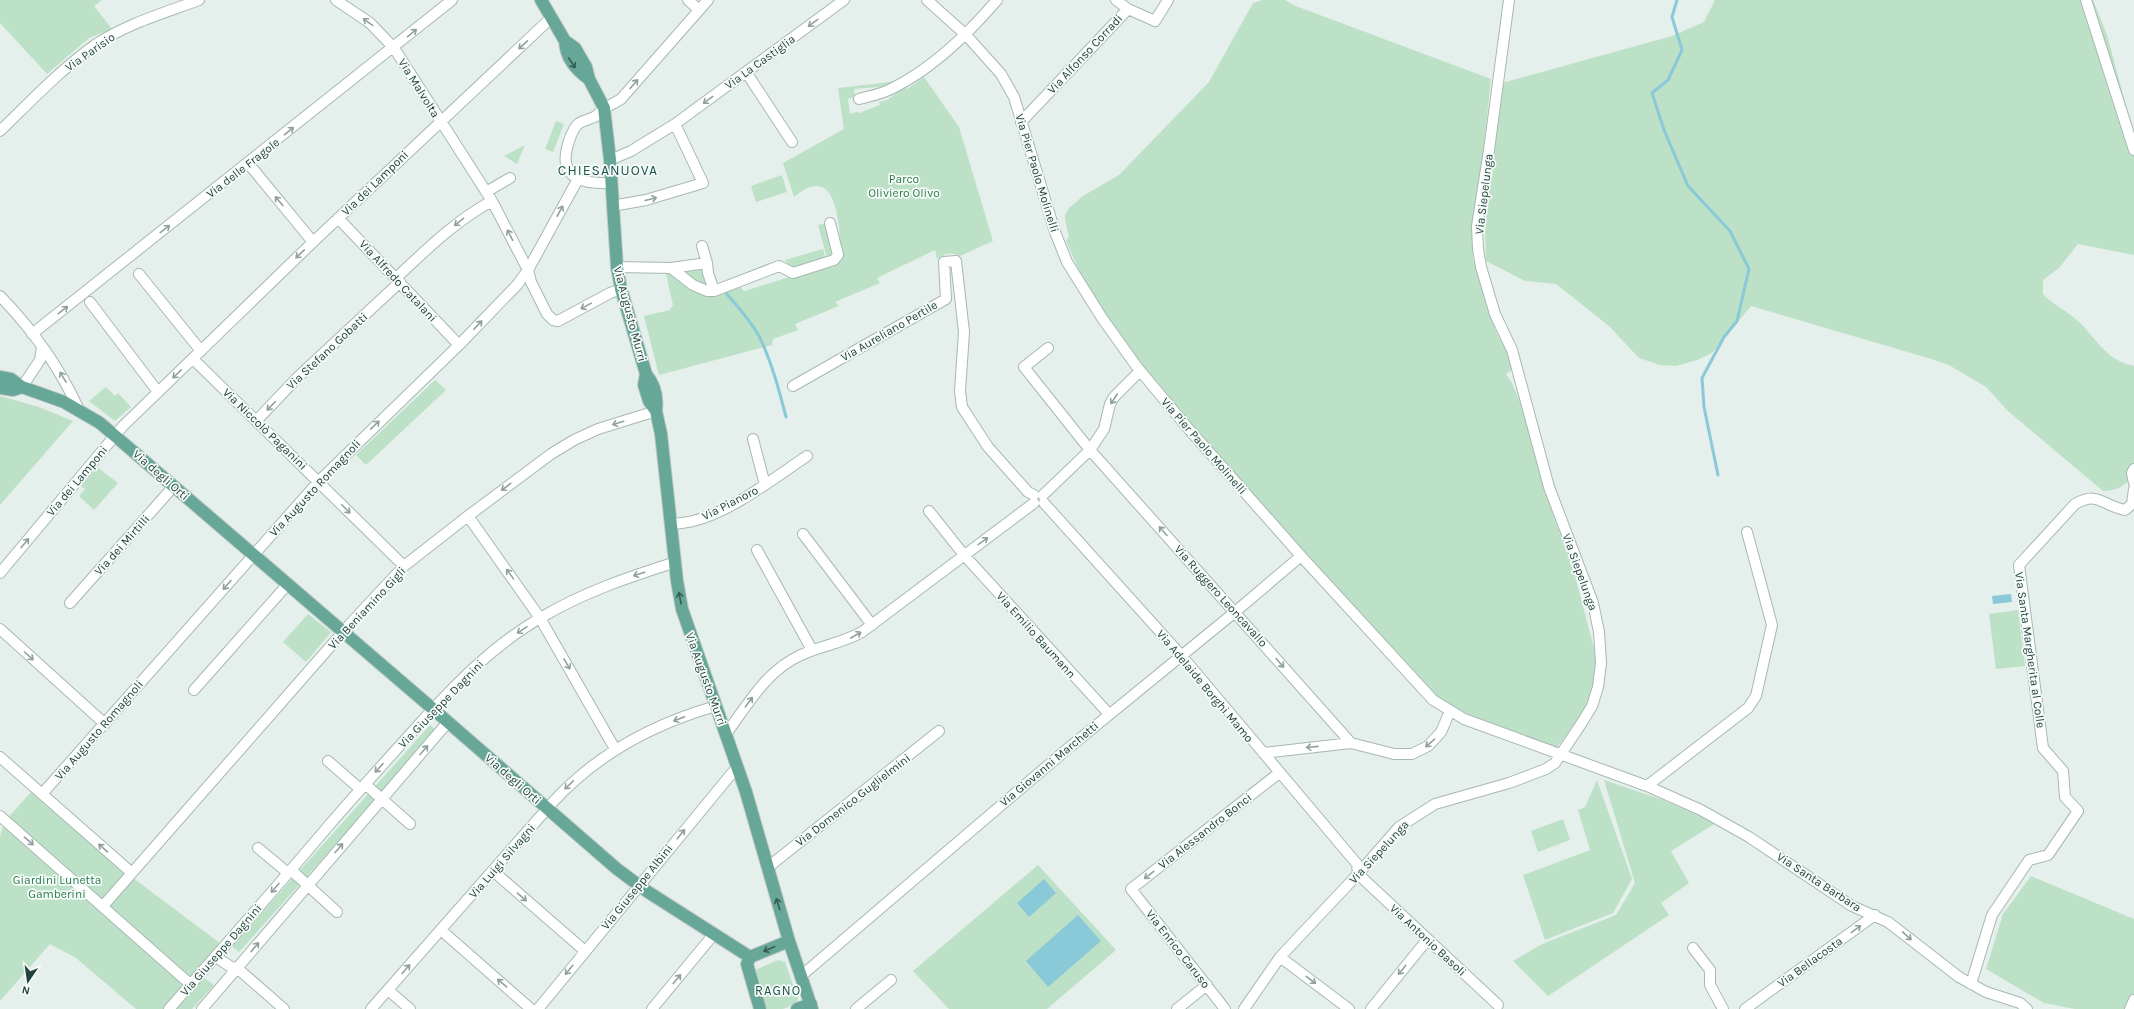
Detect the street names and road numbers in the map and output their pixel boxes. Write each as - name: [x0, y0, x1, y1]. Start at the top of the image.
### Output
- street label: Via Alfonso Corradi: [1045, 11, 1125, 97]
- street label: Via Parisio: [62, 30, 118, 74]
- street label: Via La Castiglia: [722, 32, 798, 92]
- street label: Via Malvolta: [395, 56, 443, 120]
- street label: Via Pier Paolo Molinelli: [1012, 112, 1062, 234]
- street label: Via delle Fragole: [204, 135, 282, 201]
- street label: Via dei Lamponi: [339, 148, 411, 218]
- street label: Via Siepelunga: [1472, 153, 1496, 235]
- street label: Via Alfredo Catalani: [356, 237, 440, 325]
- street label: Via Augusto Murri: [611, 265, 649, 363]
- street label: Via Aureliano Pertile: [838, 298, 940, 364]
- street label: Via Stefano Gobatti: [284, 310, 370, 392]
- street label: Via Niccolò Paganini: [220, 385, 310, 473]
- street label: Via Pier Paolo Molinelli: [1158, 395, 1250, 497]
- street label: Via Augusto Romagnoli: [266, 437, 364, 539]
- street label: Via dei Lamponi: [44, 443, 110, 519]
- street label: Via degli Orti: [130, 447, 192, 503]
- street label: Via Pianoro: [700, 483, 760, 523]
- street label: Via dei Mirtilli: [91, 512, 153, 578]
- street label: Via Siepelunga: [1560, 531, 1600, 613]
- street label: Via Ruggero Leoncavallo: [1172, 542, 1270, 650]
- street label: Via Beniamino Gigli: [325, 564, 409, 652]
- street label: Via Santa Margherita al Colle: [2012, 571, 2048, 729]
- street label: Via Emilio Baumann: [994, 589, 1078, 681]
- street label: Via Adelaide Borghi Mamo: [1154, 627, 1256, 745]
- street label: Via Augusto Murri: [683, 631, 729, 727]
- street label: Via Giuseppe Dagnini: [395, 657, 487, 751]
- street label: Via Augusto Romagnoli: [52, 677, 146, 783]
- street label: Via Giovanni Marchetti: [997, 719, 1101, 809]
- street label: Via degli Orti: [482, 751, 544, 807]
- street label: Via Domenico Guglielmini: [793, 751, 913, 849]
- street label: Via Alessandro Bonci: [1156, 790, 1254, 872]
- street label: Via Siepelunga: [1346, 818, 1412, 886]
- street label: Via Luigi Silvagni: [466, 821, 538, 901]
- street label: Via Giuseppe Albini: [598, 842, 676, 932]
- street label: Via Santa Barbara: [1774, 849, 1864, 915]
- street label: Via Giuseppe Dagnini: [177, 901, 265, 999]
- street label: Via Antonio Basoli: [1387, 901, 1469, 979]
- street label: Via Enrico Caruso: [1143, 907, 1213, 991]
- street label: Via Bellacosta: [1775, 934, 1845, 990]

